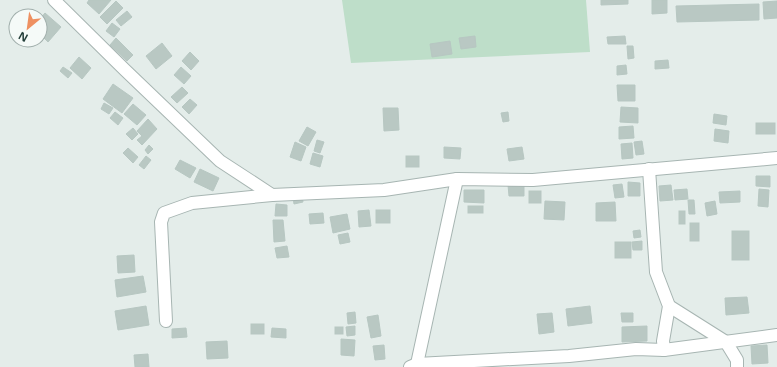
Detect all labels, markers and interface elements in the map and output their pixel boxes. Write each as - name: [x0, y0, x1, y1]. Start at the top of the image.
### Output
- north arrow: [8, 8, 48, 48]
- text: N: [15, 28, 30, 46]

